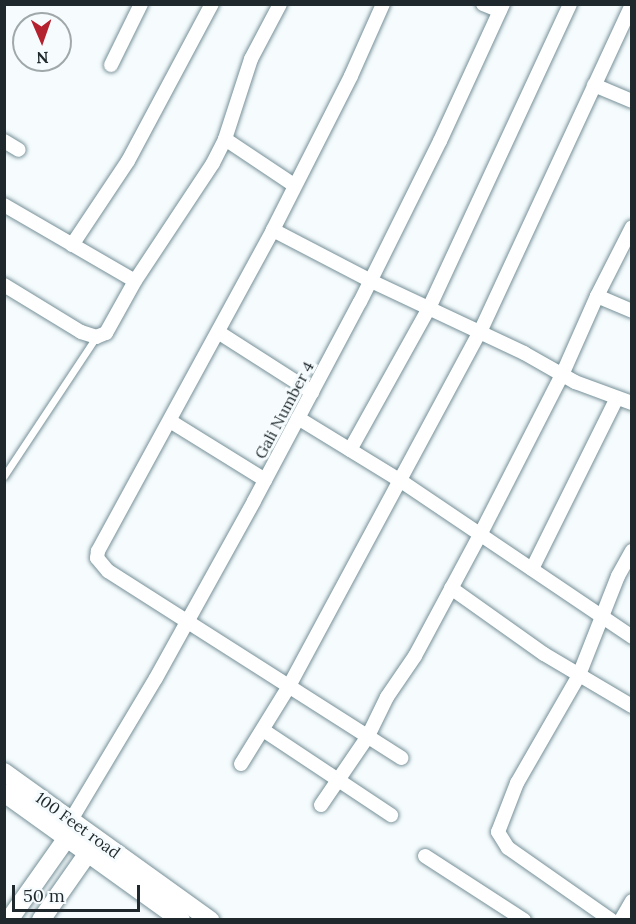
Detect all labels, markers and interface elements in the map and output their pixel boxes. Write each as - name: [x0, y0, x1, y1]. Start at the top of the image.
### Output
- north arrow: [12, 12, 72, 72]
- text: N: [36, 48, 49, 68]
- street label: Gali Number 4: [250, 358, 318, 462]
- street label: 100 Feet road: [32, 788, 124, 862]
- scale bar: [15, 873, 142, 911]
- text: 50 m: [23, 884, 65, 907]

